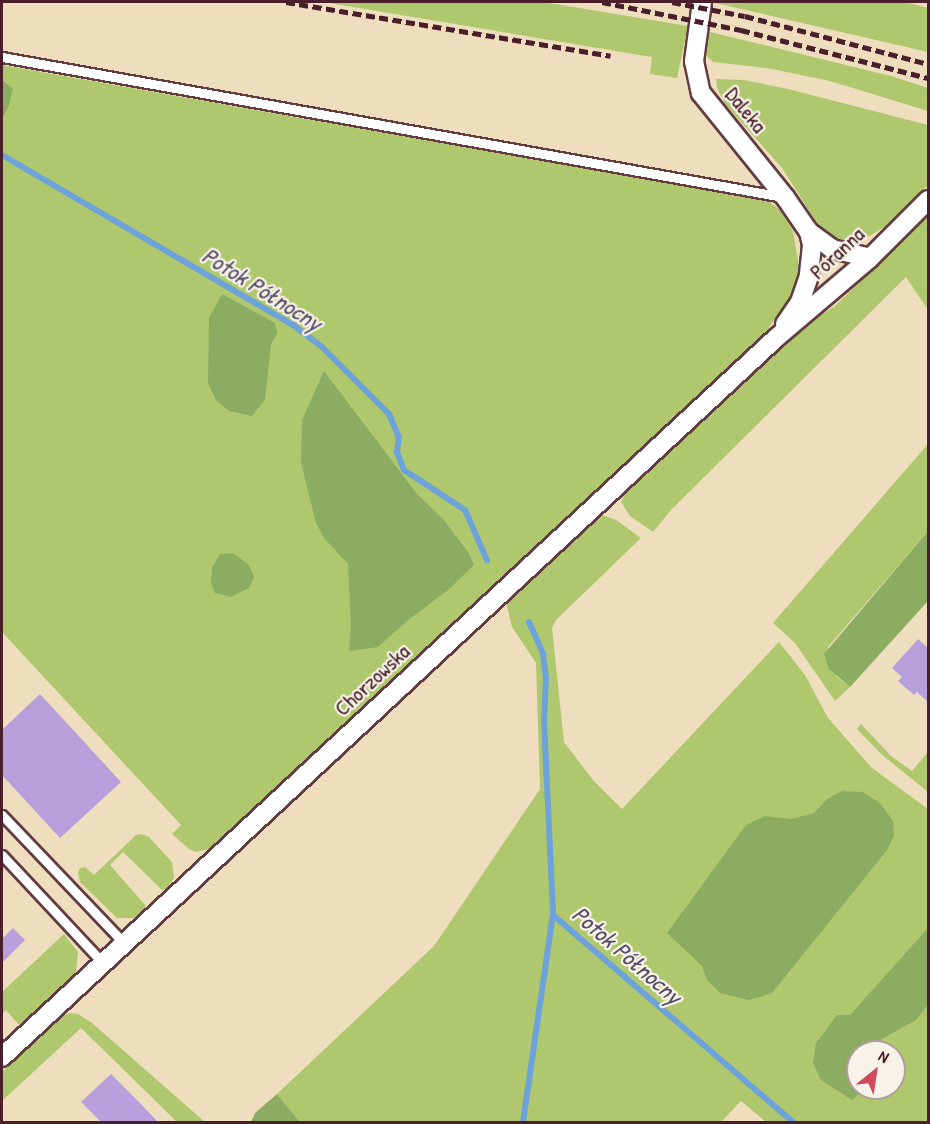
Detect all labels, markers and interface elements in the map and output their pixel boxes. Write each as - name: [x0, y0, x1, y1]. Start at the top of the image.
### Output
- street label: Daleka: [720, 82, 772, 138]
- street label: Poranna: [804, 221, 870, 285]
- water label: Potok Północny: [197, 241, 327, 337]
- street label: Chorzowska: [329, 639, 415, 721]
- water label: Potok Północny: [566, 900, 688, 1010]
- north arrow: [846, 1040, 906, 1100]
- text: N: [875, 1044, 893, 1068]

